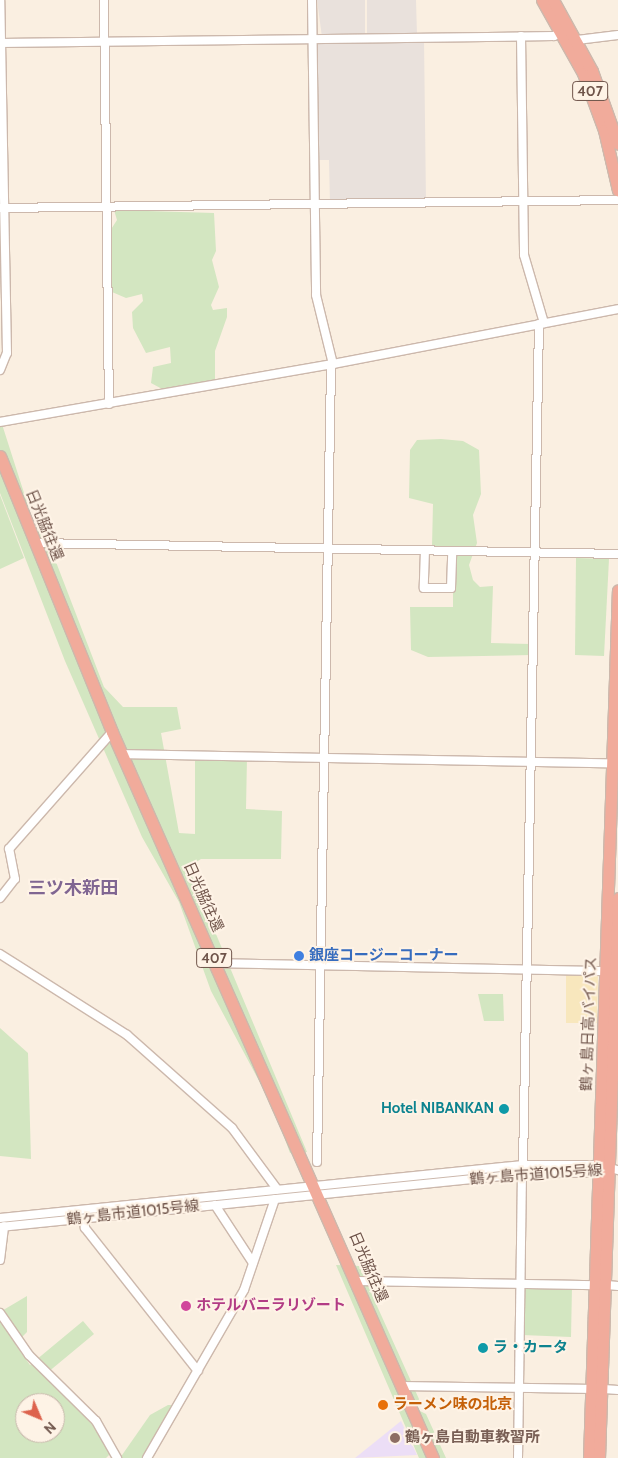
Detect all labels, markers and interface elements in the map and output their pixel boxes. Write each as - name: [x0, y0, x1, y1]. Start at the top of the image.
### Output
- road number: 407: [571, 80, 609, 102]
- street label: 日光脇往還: [22, 487, 66, 563]
- street label: 日光脇往還: [180, 859, 226, 935]
- district label: 三ツ木新田: [28, 877, 118, 899]
- road number: 407: [195, 946, 233, 970]
- place label: 銀座コージーコーナー: [309, 947, 459, 965]
- marker: 銀座コージーコーナー: [293, 950, 305, 962]
- street label: 鶴ヶ島日高バイパス: [578, 956, 600, 1092]
- place label: Hotel NIBANKAN: [381, 1100, 494, 1118]
- marker: Hotel NIBANKAN: [498, 1103, 510, 1115]
- street label: 鶴ヶ島市道1015号線: [469, 1161, 603, 1189]
- street label: 鶴ヶ島市道1015号線: [66, 1197, 200, 1229]
- street label: 日光脇往還: [345, 1229, 391, 1305]
- place label: ホテルバニラリゾート: [196, 1297, 346, 1315]
- marker: ホテルバニラリゾート: [180, 1300, 192, 1312]
- place label: ラ・カータ: [493, 1339, 568, 1357]
- marker: ラ・カータ: [477, 1342, 489, 1354]
- north arrow: [15, 1393, 65, 1443]
- place label: ラーメン味の北京: [393, 1396, 513, 1414]
- marker: ラーメン味の北京: [377, 1399, 389, 1411]
- text: N: [40, 1418, 60, 1438]
- place label: 鶴ヶ島自動車教習所: [405, 1429, 540, 1447]
- marker: 鶴ヶ島自動車教習所: [389, 1432, 401, 1444]

